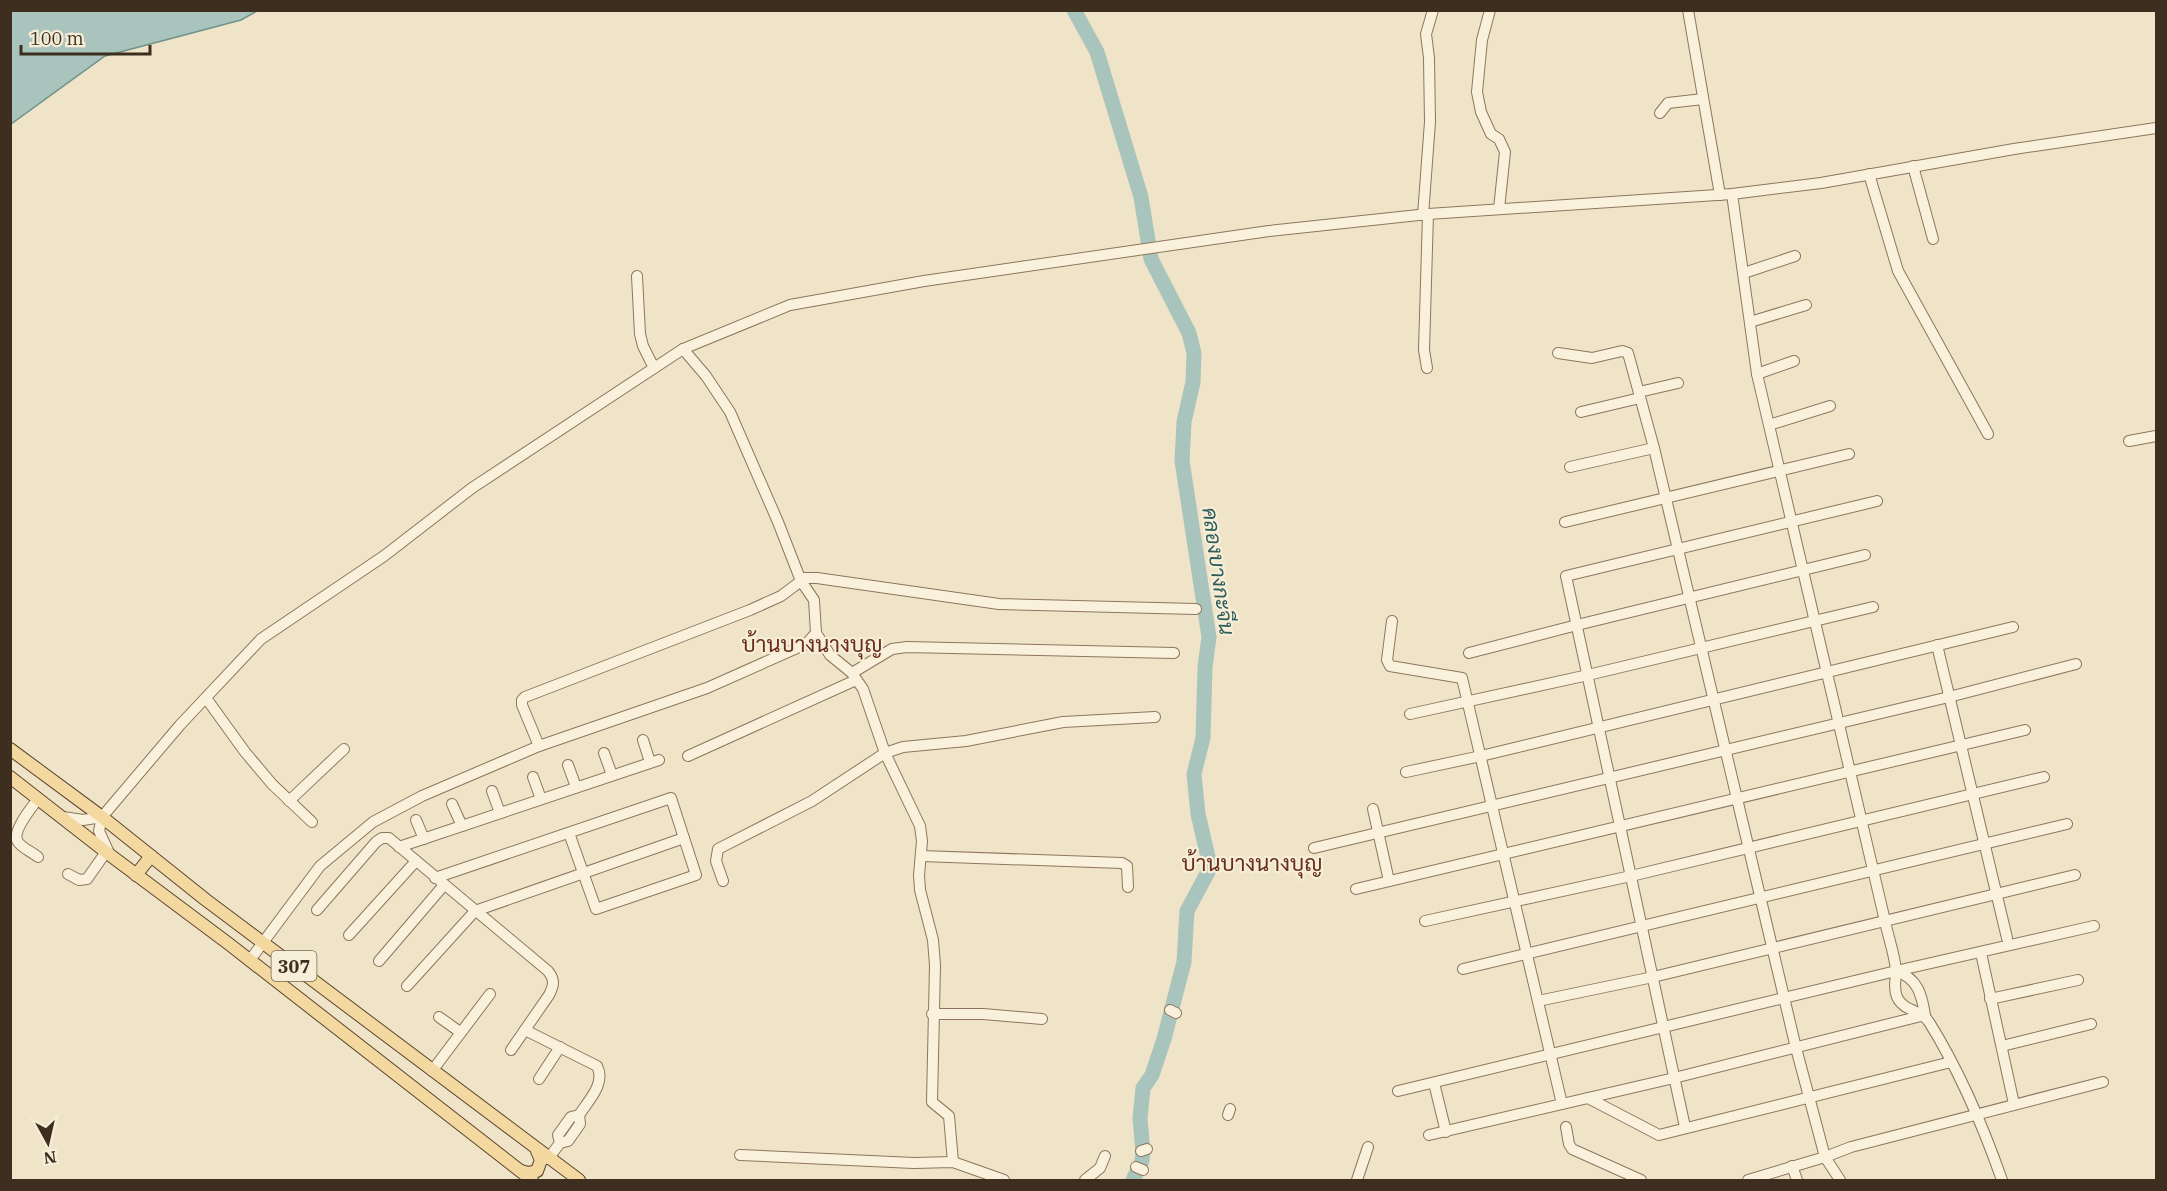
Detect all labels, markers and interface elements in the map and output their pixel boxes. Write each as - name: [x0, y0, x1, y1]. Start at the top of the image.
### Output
- scale bar: [21, 18, 150, 56]
- text: 100 m: [30, 27, 84, 50]
- water label: คลองบางกะจีน: [1196, 506, 1242, 637]
- district label: บ้านบางนางบุญ: [742, 629, 882, 660]
- district label: บ้านบางนางบุญ: [1182, 848, 1322, 879]
- road number: 307: [272, 951, 316, 981]
- north arrow: [18, 1113, 78, 1173]
- text: N: [42, 1147, 58, 1169]

